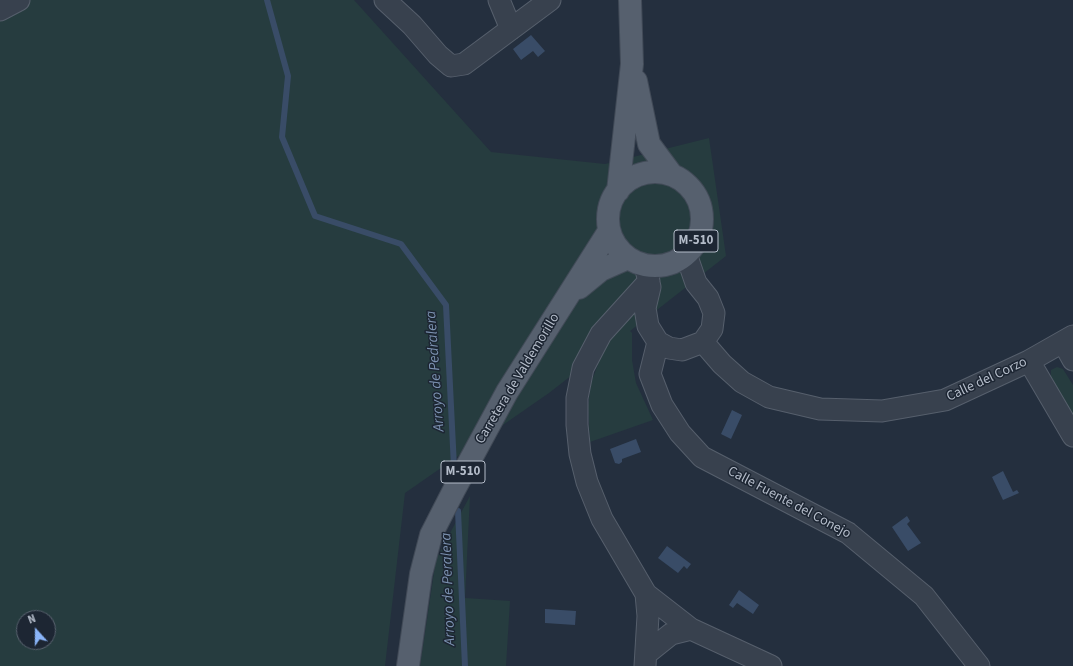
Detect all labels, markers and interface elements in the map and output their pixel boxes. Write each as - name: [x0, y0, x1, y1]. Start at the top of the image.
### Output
- road number: M-510: [674, 230, 718, 252]
- water label: Arroyo de Pedralera: [423, 310, 449, 432]
- street label: Carretera de Valdemorillo: [472, 311, 564, 447]
- street label: Calle del Corzo: [944, 354, 1030, 406]
- road number: M-510: [441, 461, 485, 483]
- street label: Calle Fuente del Conejo: [724, 463, 854, 543]
- water label: Arroyo de Peralera: [438, 532, 460, 646]
- north arrow: [16, 610, 56, 650]
- text: N: [26, 611, 38, 628]

